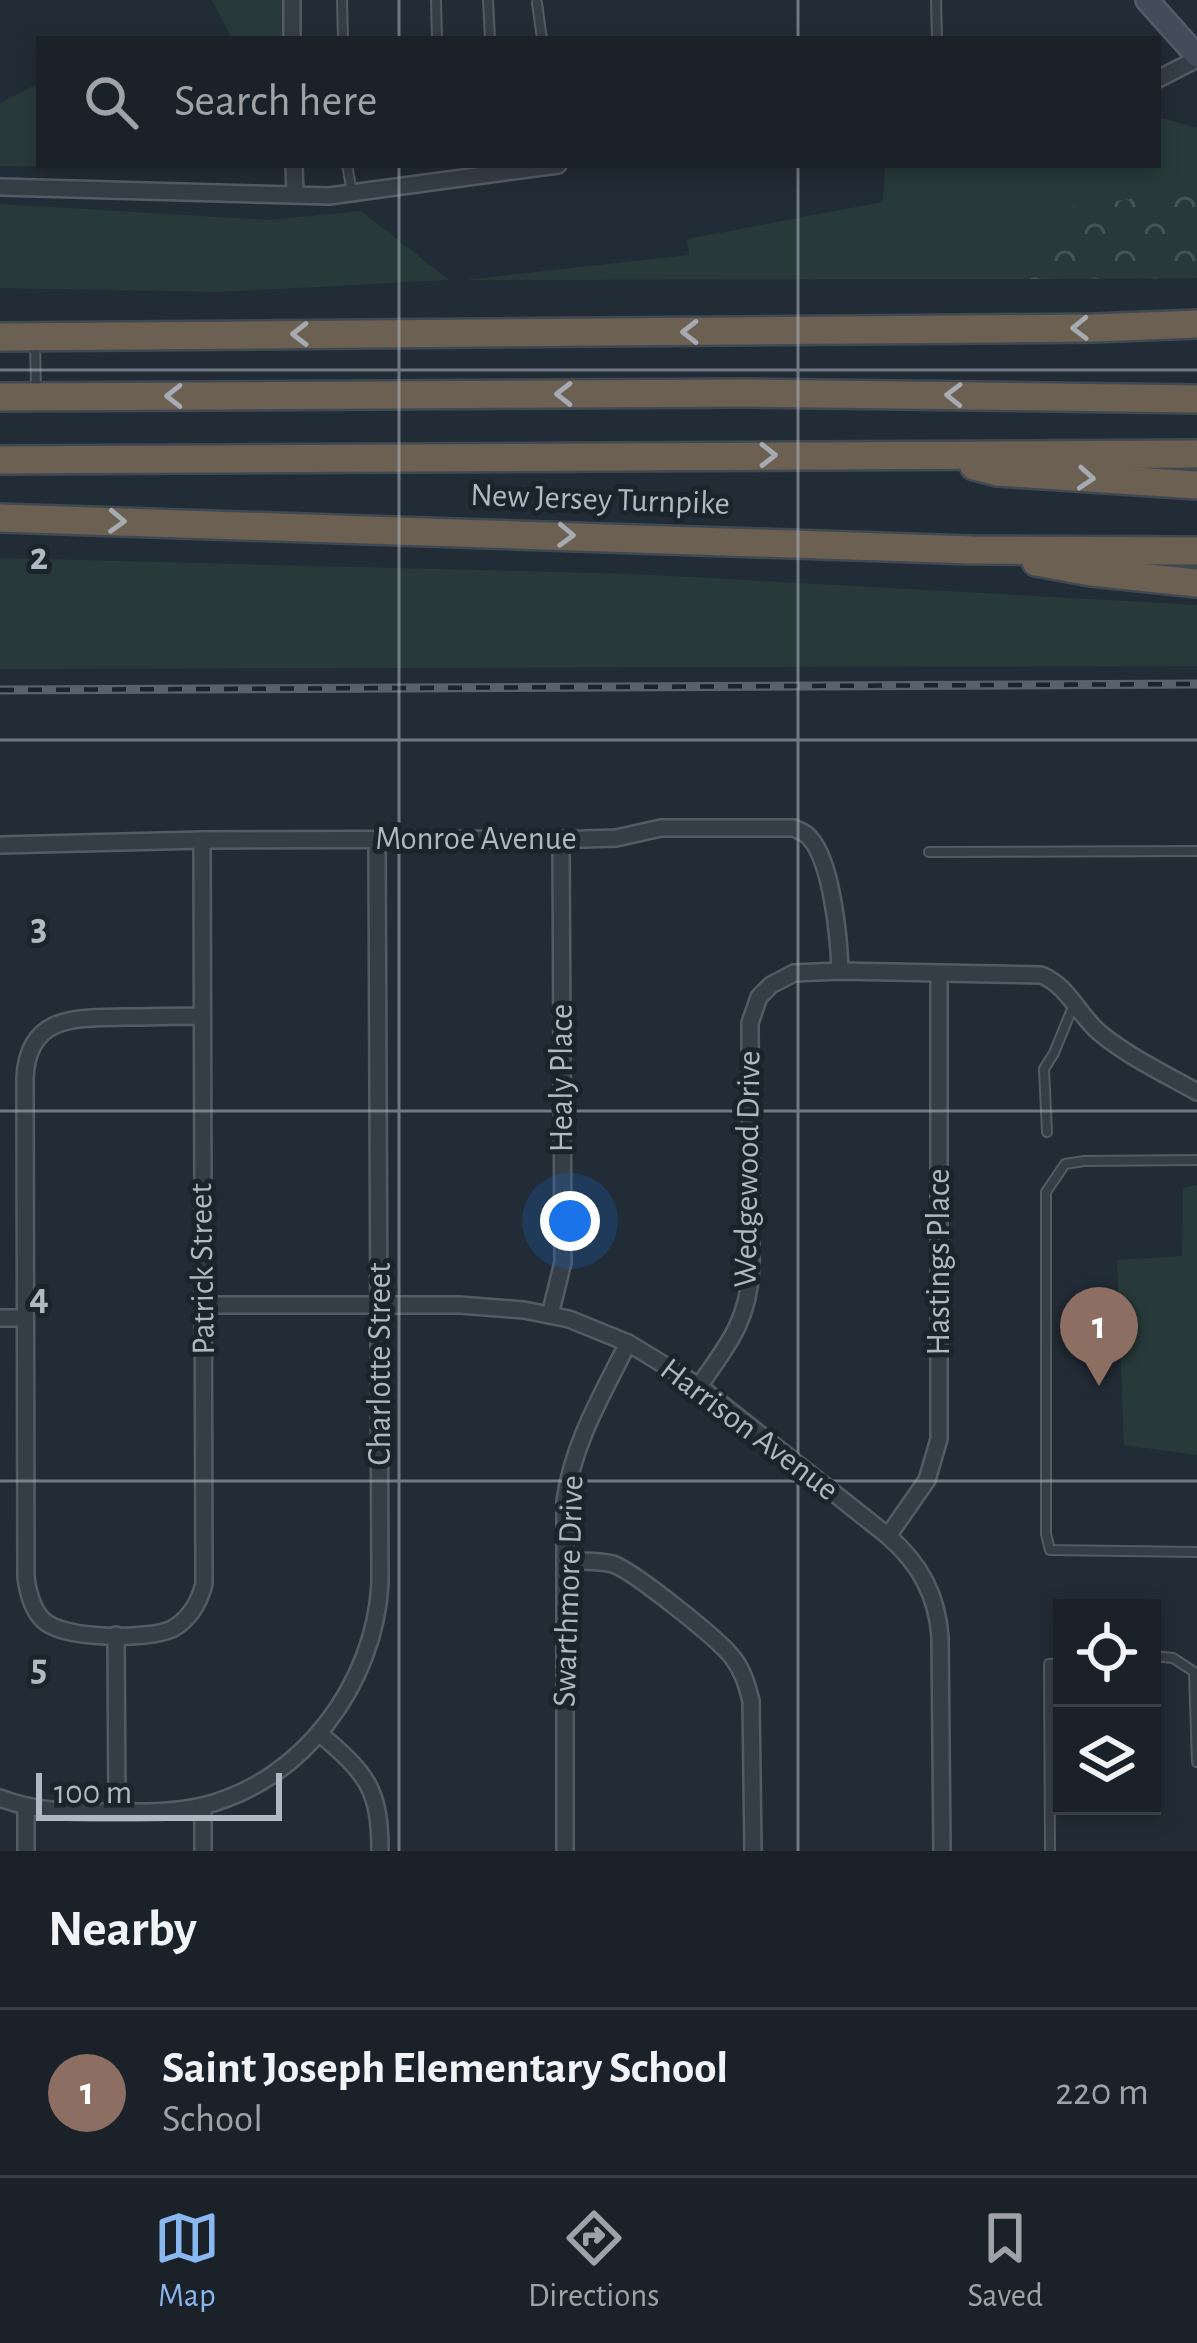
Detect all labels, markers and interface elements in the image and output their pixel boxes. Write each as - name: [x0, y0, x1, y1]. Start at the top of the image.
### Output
- search box: [36, 36, 1161, 168]
- icon: search: [78, 69, 144, 135]
- text: Search here: [174, 79, 377, 124]
- one-way arrow: [1070, 315, 1088, 341]
- one-way arrow: [680, 319, 698, 345]
- one-way arrow: [290, 321, 308, 347]
- one-way arrow: [554, 381, 572, 407]
- one-way arrow: [944, 382, 962, 408]
- one-way arrow: [164, 383, 182, 409]
- one-way arrow: [759, 443, 778, 469]
- one-way arrow: [1077, 464, 1096, 490]
- street label: New Jersey Turnpike: [470, 479, 730, 521]
- one-way arrow: [108, 507, 127, 533]
- one-way arrow: [557, 522, 576, 548]
- text: 2: [30, 538, 48, 577]
- street label: Monroe Avenue: [375, 823, 577, 856]
- text: 3: [31, 908, 47, 947]
- street label: Healy Place: [546, 1004, 579, 1152]
- street label: Wedgewood Drive: [729, 1050, 767, 1288]
- street label: Hastings Place: [923, 1168, 956, 1356]
- street label: Patrick Street: [185, 1182, 221, 1355]
- your location: [540, 1191, 600, 1251]
- street label: Charlotte Street: [364, 1262, 397, 1466]
- text: 4: [29, 1278, 49, 1317]
- pin: 1: [1060, 1287, 1138, 1386]
- street label: Harrison Avenue: [654, 1353, 844, 1507]
- street label: Swarthmore Drive: [548, 1475, 590, 1707]
- map controls: [1053, 1599, 1161, 1815]
- button: locate: [1053, 1599, 1161, 1707]
- text: 5: [31, 1649, 47, 1688]
- button: layers: [1053, 1707, 1161, 1815]
- scale bar: [36, 1767, 282, 1820]
- text: 100 m: [54, 1777, 132, 1810]
- text: Nearby: [48, 1904, 197, 1955]
- text: Saint Joseph Elementary School: [162, 2046, 728, 2091]
- text: 1: [80, 2073, 94, 2112]
- text: 220 m: [1055, 2073, 1149, 2112]
- text: School: [162, 2100, 263, 2139]
- tab: Map: [154, 2205, 220, 2317]
- tab: Directions: [528, 2205, 659, 2317]
- tab: Saved: [967, 2205, 1043, 2317]

